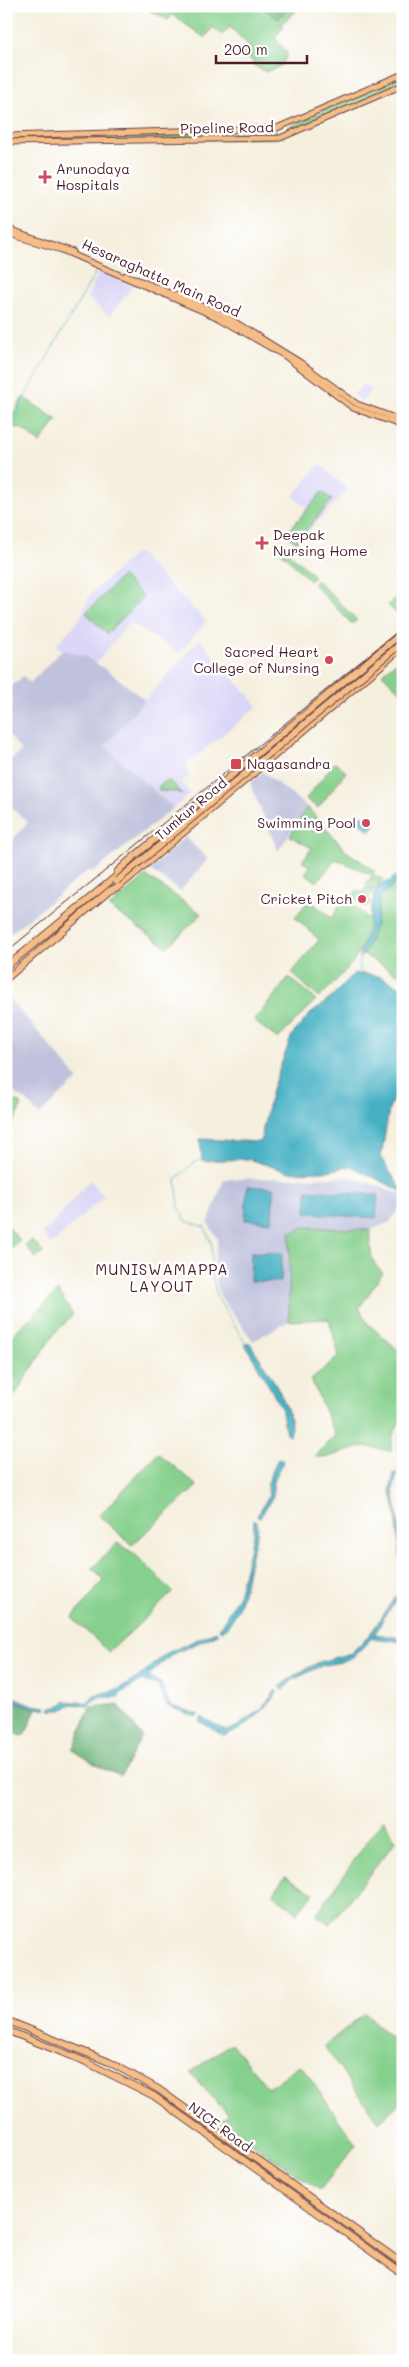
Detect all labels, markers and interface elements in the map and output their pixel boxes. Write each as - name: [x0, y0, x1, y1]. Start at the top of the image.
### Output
- scale bar: [216, 32, 308, 64]
- text: 200 m: [224, 39, 268, 59]
- street label: Pipeline Road: [180, 117, 274, 138]
- place label: Arunodaya Hospitals: [56, 159, 130, 194]
- marker: Arunodaya Hospitals: [38, 170, 52, 184]
- street label: Hesaraghatta Main Road: [79, 234, 243, 321]
- place label: Deepak Nursing Home: [273, 525, 368, 560]
- marker: Deepak Nursing Home: [255, 536, 269, 550]
- place label: Sacred Heart College of Nursing: [194, 642, 319, 677]
- marker: Sacred Heart College of Nursing: [323, 654, 335, 666]
- place label: Nagasandra: [247, 754, 331, 773]
- marker: Nagasandra: [229, 757, 243, 771]
- street label: Tumkur Road: [151, 773, 231, 844]
- place label: Swimming Pool: [257, 813, 356, 832]
- marker: Swimming Pool: [360, 817, 372, 829]
- place label: Cricket Pitch: [261, 889, 352, 908]
- marker: Cricket Pitch: [356, 893, 368, 905]
- district label: MUNISWAMAPPA LAYOUT: [95, 1259, 229, 1296]
- street label: NICE Road: [185, 2097, 256, 2156]

